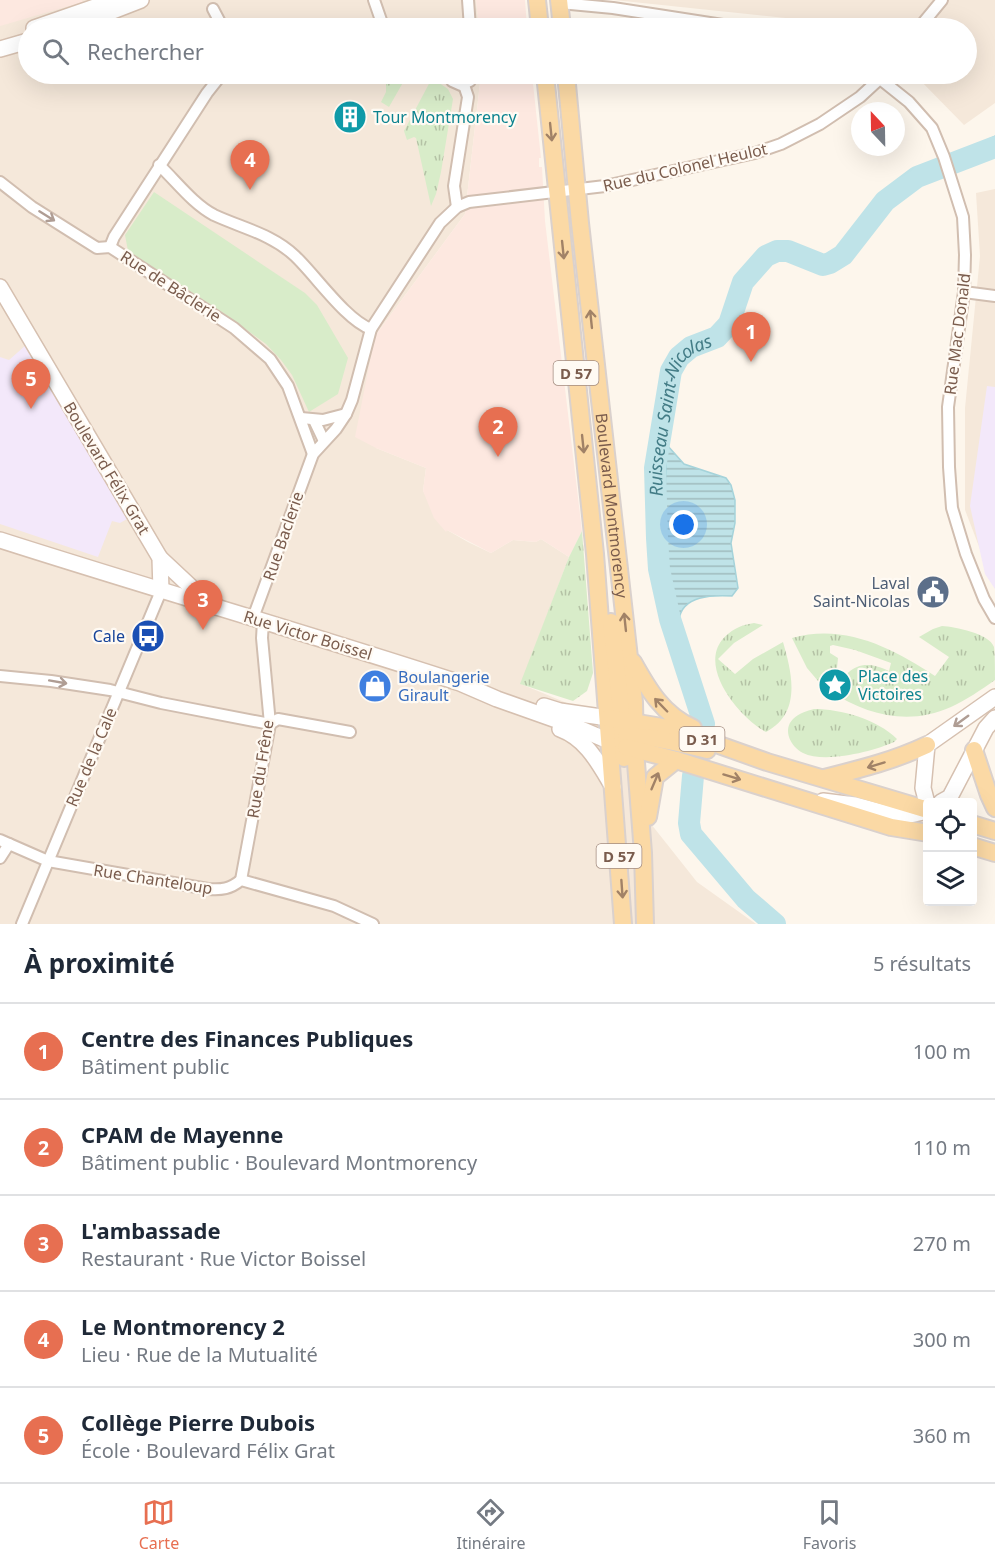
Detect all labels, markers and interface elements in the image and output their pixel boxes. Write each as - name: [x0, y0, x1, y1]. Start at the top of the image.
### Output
- search box: [18, 18, 977, 84]
- icon: search: [39, 35, 72, 68]
- text: Rechercher: [87, 36, 204, 66]
- building icon: Tour Montmorency: [332, 99, 368, 135]
- north arrow: [851, 102, 905, 156]
- place label: Tour Montmorency: [373, 106, 517, 128]
- one-way arrow: [546, 121, 557, 141]
- street label: Rue du Colonel Heulot: [601, 137, 770, 197]
- pin: 4: [230, 140, 270, 190]
- one-way arrow: [38, 210, 55, 222]
- one-way arrow: [558, 240, 569, 260]
- street label: Rue de Bâclerie: [116, 245, 226, 327]
- street label: Rue Mac Donald: [939, 272, 975, 396]
- one-way arrow: [585, 309, 596, 329]
- pin: 1: [732, 312, 771, 362]
- water label: Ruisseau Saint-Nicolas: [643, 328, 715, 497]
- pin: 5: [12, 360, 51, 409]
- road number: D 57: [554, 361, 598, 385]
- street label: Boulevard Félix Grat: [59, 398, 155, 539]
- pin: 2: [478, 408, 518, 457]
- street label: Boulevard Montmorency: [591, 412, 633, 600]
- one-way arrow: [578, 434, 589, 454]
- street label: Rue Baclerie: [257, 488, 309, 584]
- your location: [669, 510, 698, 539]
- place label: Laval Saint-Nicolas: [813, 572, 910, 612]
- public building icon: Laval Saint-Nicolas: [915, 574, 951, 610]
- pin: 3: [184, 580, 222, 630]
- street label: Rue Victor Boissel: [241, 605, 375, 665]
- one-way arrow: [619, 613, 630, 633]
- bus stop icon: Cale: [130, 618, 166, 654]
- place label: Cale: [93, 625, 125, 647]
- place label: Place des Victoires: [858, 665, 928, 705]
- place label: Boulangerie Girault: [398, 666, 490, 706]
- place icon: Place des Victoires: [817, 667, 853, 703]
- shop icon: Boulangerie Girault: [357, 668, 393, 704]
- one-way arrow: [48, 677, 67, 688]
- one-way arrow: [654, 697, 669, 712]
- street label: Rue de la Cale: [60, 704, 122, 810]
- one-way arrow: [954, 715, 970, 727]
- street label: Rue du Frêne: [241, 718, 279, 820]
- road number: D 31: [680, 727, 724, 751]
- one-way arrow: [867, 760, 886, 771]
- one-way arrow: [722, 772, 741, 783]
- one-way arrow: [651, 773, 662, 791]
- map controls: [923, 798, 977, 906]
- button: locate: [923, 798, 977, 852]
- road number: D 57: [596, 844, 642, 868]
- button: layers: [923, 852, 977, 906]
- street label: Rue Chanteloup: [92, 859, 214, 899]
- one-way arrow: [616, 878, 627, 898]
- text: À proximité: [24, 945, 175, 981]
- text: 5 résultats: [873, 950, 971, 977]
- text: Centre des Finances Publiques: [81, 1023, 413, 1053]
- text: 1: [38, 1038, 49, 1065]
- text: 100 m: [913, 1038, 971, 1065]
- text: Bâtiment public: [81, 1053, 229, 1080]
- text: CPAM de Mayenne: [81, 1119, 284, 1149]
- text: 2: [38, 1134, 49, 1161]
- text: 110 m: [913, 1134, 971, 1161]
- text: Bâtiment public · Boulevard Montmorency: [81, 1149, 477, 1176]
- text: L'ambassade: [81, 1215, 221, 1245]
- text: 3: [38, 1230, 49, 1257]
- text: 270 m: [913, 1230, 971, 1257]
- text: Restaurant · Rue Victor Boissel: [81, 1245, 366, 1272]
- text: Le Montmorency 2: [81, 1311, 285, 1341]
- text: 4: [38, 1326, 49, 1353]
- text: 300 m: [913, 1326, 971, 1353]
- text: Lieu · Rue de la Mutualité: [81, 1341, 318, 1368]
- text: Collège Pierre Dubois: [81, 1407, 315, 1437]
- text: 5: [38, 1422, 49, 1449]
- text: 360 m: [913, 1422, 971, 1449]
- text: École · Boulevard Félix Grat: [81, 1437, 335, 1464]
- tab: Carte: [139, 1496, 179, 1554]
- tab: Itinéraire: [457, 1496, 525, 1554]
- tab: Favoris: [803, 1496, 856, 1554]

